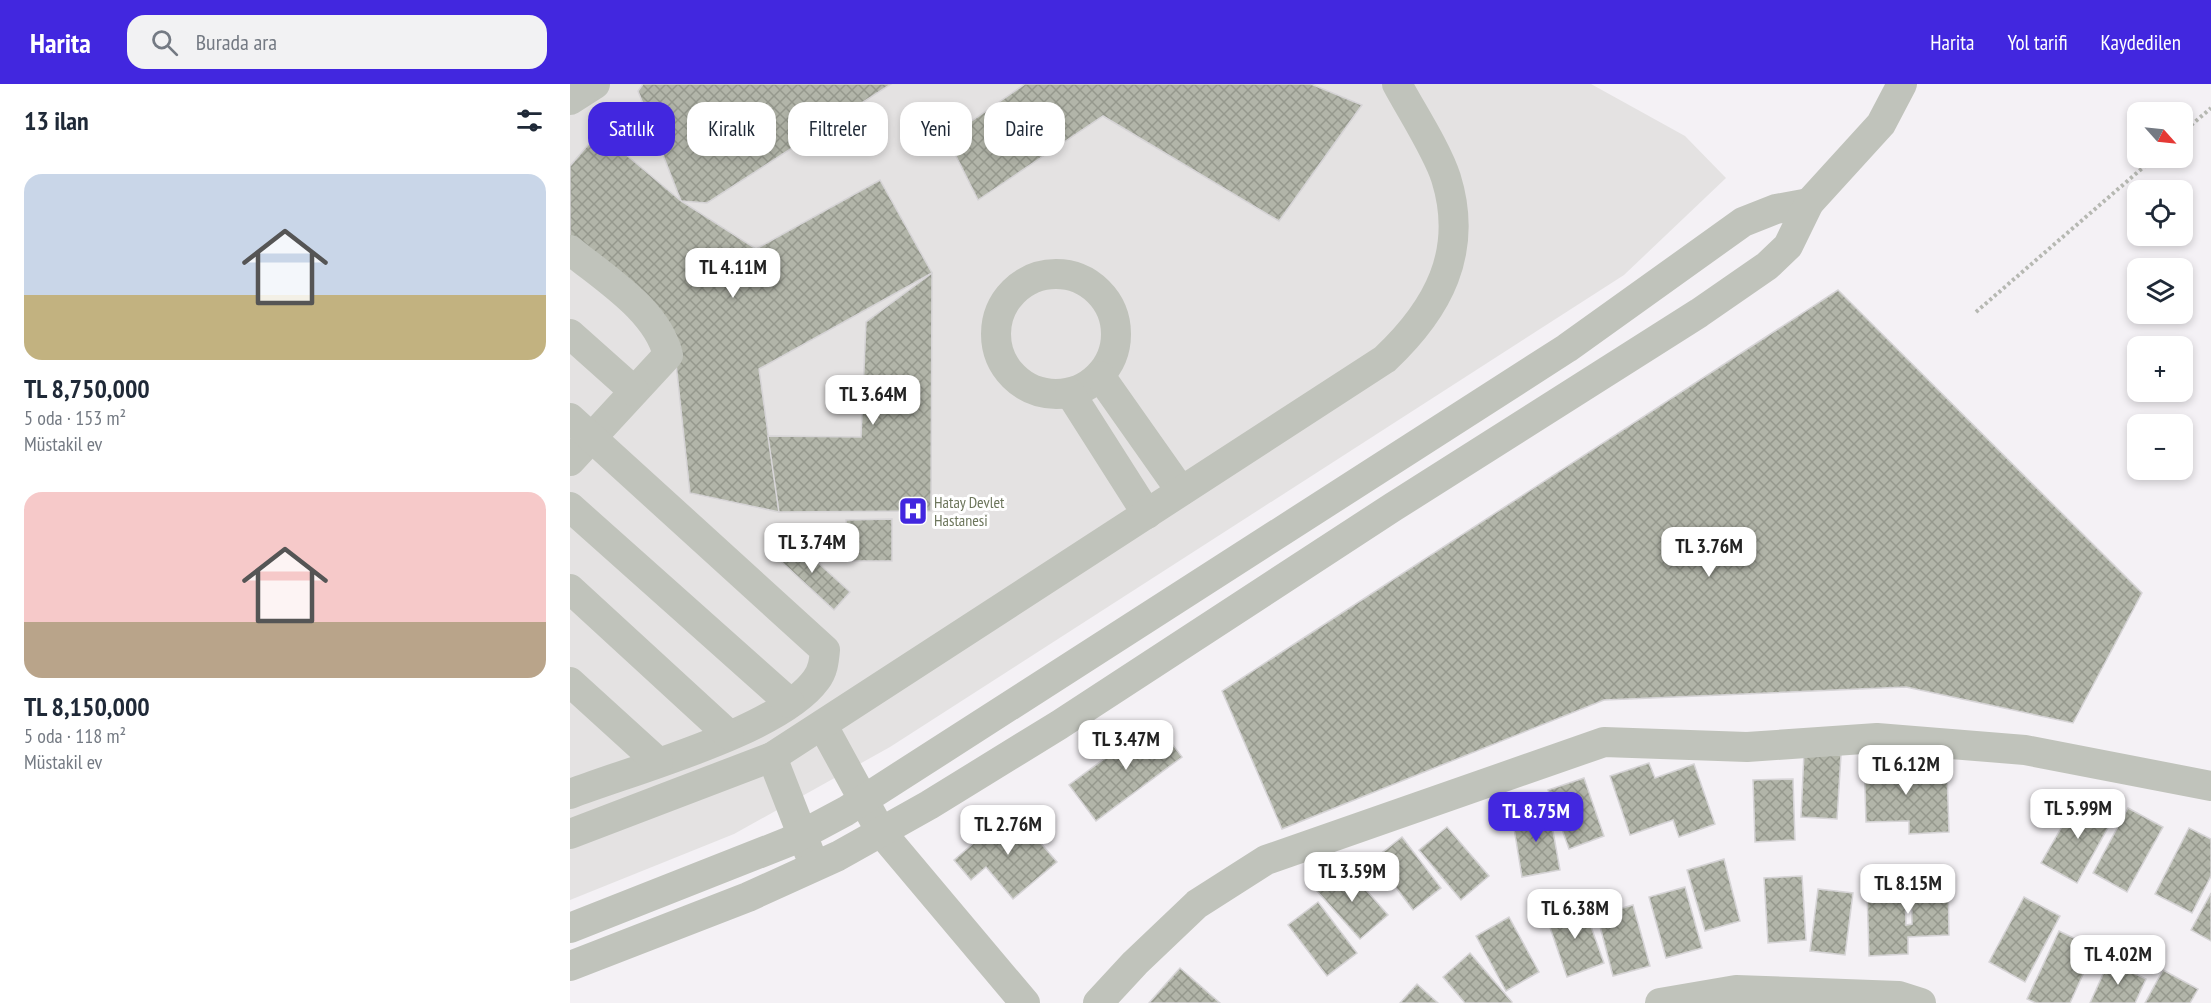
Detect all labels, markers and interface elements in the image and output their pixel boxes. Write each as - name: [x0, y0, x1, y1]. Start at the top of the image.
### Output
- search box: [127, 15, 547, 69]
- text: Harita: [30, 24, 91, 61]
- icon: search: [148, 26, 181, 59]
- text: Burada ara: [196, 28, 277, 56]
- text: Harita: [1930, 29, 1974, 56]
- text: Yol tarifi: [2007, 29, 2068, 56]
- text: Kaydedilen: [2101, 29, 2181, 56]
- chip: Satılık: [588, 102, 675, 156]
- chip: Kiralık: [687, 102, 776, 156]
- chip: Filtreler: [788, 102, 888, 156]
- chip: Yeni: [900, 102, 972, 156]
- chip: Daire: [984, 102, 1065, 156]
- north arrow: [2127, 102, 2193, 168]
- map controls: [2127, 102, 2193, 480]
- text: 13 ilan: [24, 104, 89, 137]
- icon: filters: [513, 104, 546, 137]
- button: locate: [2127, 180, 2193, 246]
- icon: home: [231, 213, 339, 321]
- pin: TL 4.11M: [671, 248, 795, 299]
- text: TL 4.11M: [699, 254, 767, 280]
- button: layers: [2127, 258, 2193, 324]
- button: +: [2127, 336, 2193, 402]
- text: TL 8,750,000: [24, 372, 150, 405]
- pin: TL 3.64M: [811, 375, 935, 426]
- text: TL 3.64M: [839, 381, 907, 407]
- text: 5 oda · 153 m²: [24, 405, 126, 431]
- button: −: [2127, 414, 2193, 480]
- text: Müstakil ev: [24, 431, 102, 457]
- place label: Hatay Devlet Hastanesi: [934, 492, 1005, 530]
- hospital icon: Hatay Devlet Hastanesi: [897, 495, 929, 527]
- pin: TL 3.74M: [750, 523, 874, 574]
- pin: TL 3.76M: [1647, 527, 1771, 578]
- text: TL 3.74M: [778, 529, 846, 555]
- icon: home: [231, 531, 339, 639]
- text: TL 3.76M: [1675, 533, 1743, 559]
- text: TL 8,150,000: [24, 690, 150, 723]
- pin: TL 3.47M: [1064, 720, 1188, 771]
- text: 5 oda · 118 m²: [24, 723, 126, 749]
- text: TL 3.47M: [1092, 726, 1160, 752]
- pin: TL 6.12M: [1844, 745, 1968, 796]
- text: Müstakil ev: [24, 749, 102, 775]
- text: TL 6.12M: [1872, 751, 1940, 777]
- pin: TL 5.99M: [2016, 789, 2140, 840]
- pin: TL 8.75M: [1474, 792, 1598, 843]
- text: TL 5.99M: [2044, 795, 2112, 821]
- text: TL 8.75M: [1502, 798, 1570, 824]
- pin: TL 2.76M: [946, 805, 1070, 856]
- text: TL 2.76M: [974, 811, 1042, 837]
- pin: TL 3.59M: [1290, 852, 1414, 903]
- text: TL 3.59M: [1318, 858, 1386, 884]
- pin: TL 8.15M: [1846, 864, 1970, 915]
- text: TL 8.15M: [1874, 870, 1942, 896]
- pin: TL 6.38M: [1513, 889, 1637, 940]
- text: TL 6.38M: [1541, 895, 1609, 921]
- pin: TL 4.02M: [2056, 935, 2180, 986]
- text: TL 4.02M: [2084, 941, 2152, 967]

